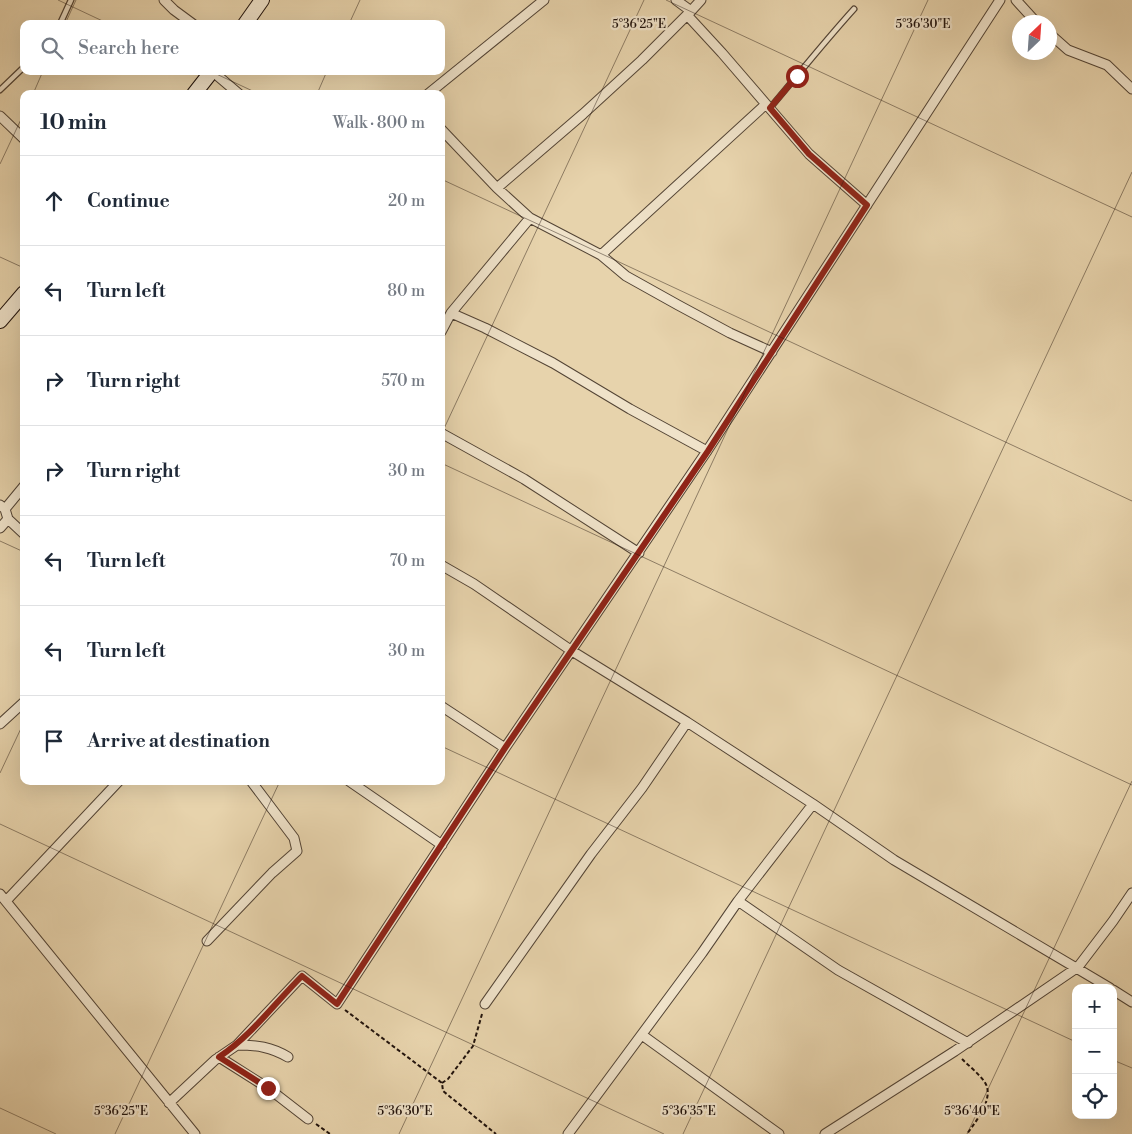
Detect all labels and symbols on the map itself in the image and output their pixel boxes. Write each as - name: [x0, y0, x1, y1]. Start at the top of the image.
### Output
- north arrow: [1012, 15, 1057, 60]
- text: 5°36'25"E: [612, 17, 666, 32]
- text: 5°36'30"E: [895, 17, 951, 32]
- route start: [786, 65, 809, 88]
- route end: [257, 1077, 280, 1100]
- text: 5°36'25"E: [94, 1104, 148, 1119]
- text: 5°36'30"E: [377, 1104, 433, 1119]
- text: 5°36'35"E: [662, 1104, 716, 1119]
- text: 5°36'40"E: [944, 1104, 1000, 1119]

